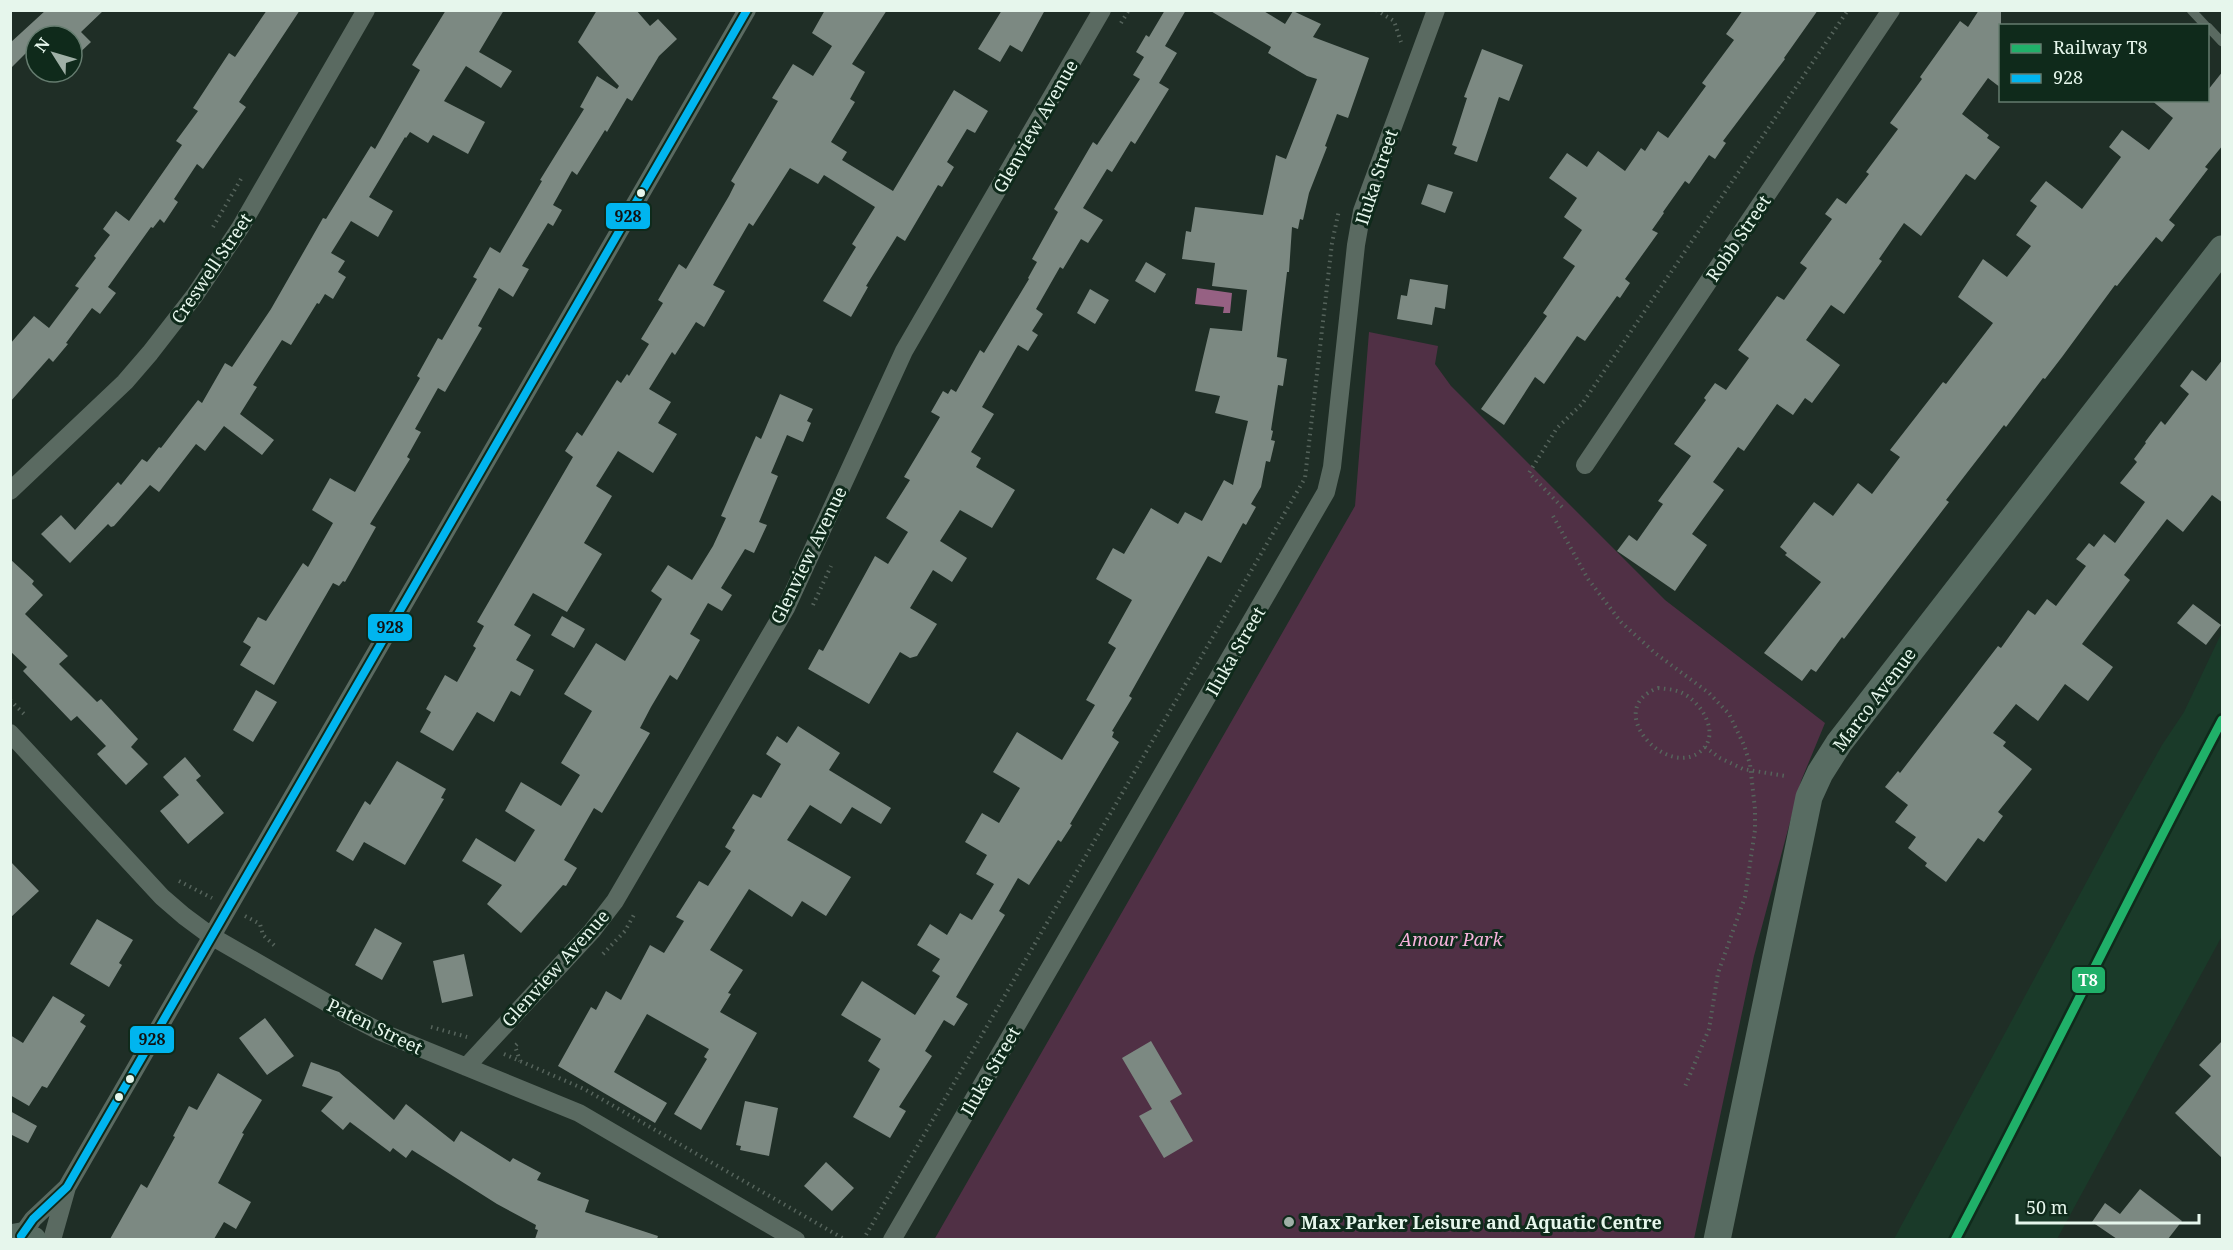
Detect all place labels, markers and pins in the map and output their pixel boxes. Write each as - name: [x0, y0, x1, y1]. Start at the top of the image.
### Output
- unlabelled marker: [635, 187, 647, 199]
- unlabelled marker: [124, 1073, 136, 1085]
- unlabelled marker: [113, 1091, 125, 1103]
- place label: Max Parker Leisure and Aquatic Centre: [1301, 1210, 1662, 1234]
- marker: Max Parker Leisure and Aquatic Centre: [1282, 1215, 1296, 1229]

